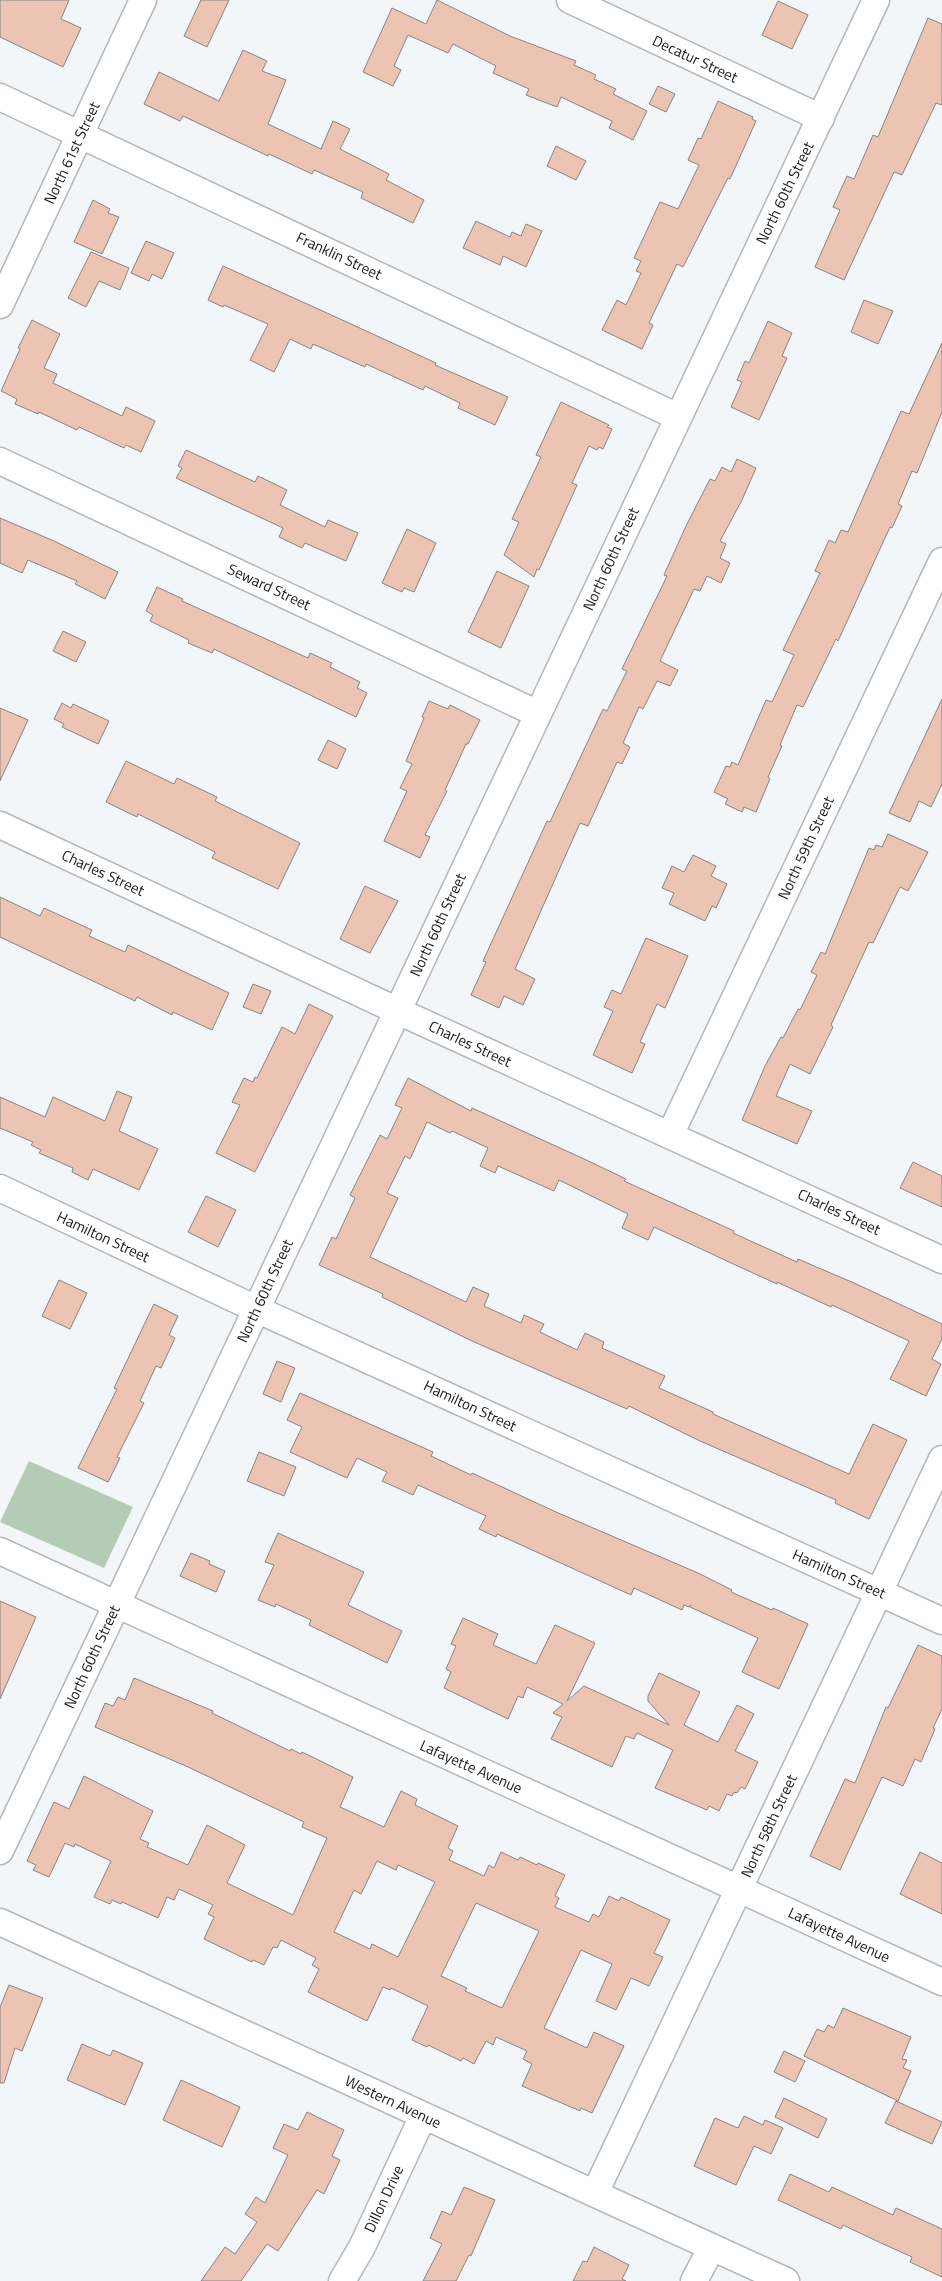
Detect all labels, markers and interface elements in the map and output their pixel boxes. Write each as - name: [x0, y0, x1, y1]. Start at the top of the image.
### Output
- street label: Decatur Street: [649, 29, 742, 89]
- street label: North 61st Street: [38, 97, 106, 208]
- street label: North 60th Street: [750, 137, 820, 248]
- street label: Franklin Street: [293, 226, 387, 286]
- street label: North 60th Street: [576, 503, 645, 614]
- street label: Seward Street: [224, 557, 315, 616]
- street label: North 59th Street: [771, 792, 840, 903]
- street label: Charles Street: [58, 843, 149, 902]
- street label: North 60th Street: [403, 869, 472, 980]
- street label: Charles Street: [425, 1014, 516, 1073]
- street label: Charles Street: [794, 1182, 885, 1241]
- street label: Hamilton Street: [53, 1205, 154, 1268]
- street label: North 60th Street: [230, 1235, 299, 1346]
- street label: Hamilton Street: [420, 1374, 521, 1437]
- street label: Hamilton Street: [789, 1543, 890, 1605]
- street label: North 60th Street: [57, 1601, 126, 1712]
- street label: Lafayette Avenue: [416, 1734, 526, 1799]
- street label: North 58th Street: [734, 1770, 803, 1881]
- street label: Lafayette Avenue: [784, 1901, 894, 1968]
- street label: Western Avenue: [341, 2069, 445, 2134]
- street label: Dillon Drive: [358, 2161, 409, 2236]

